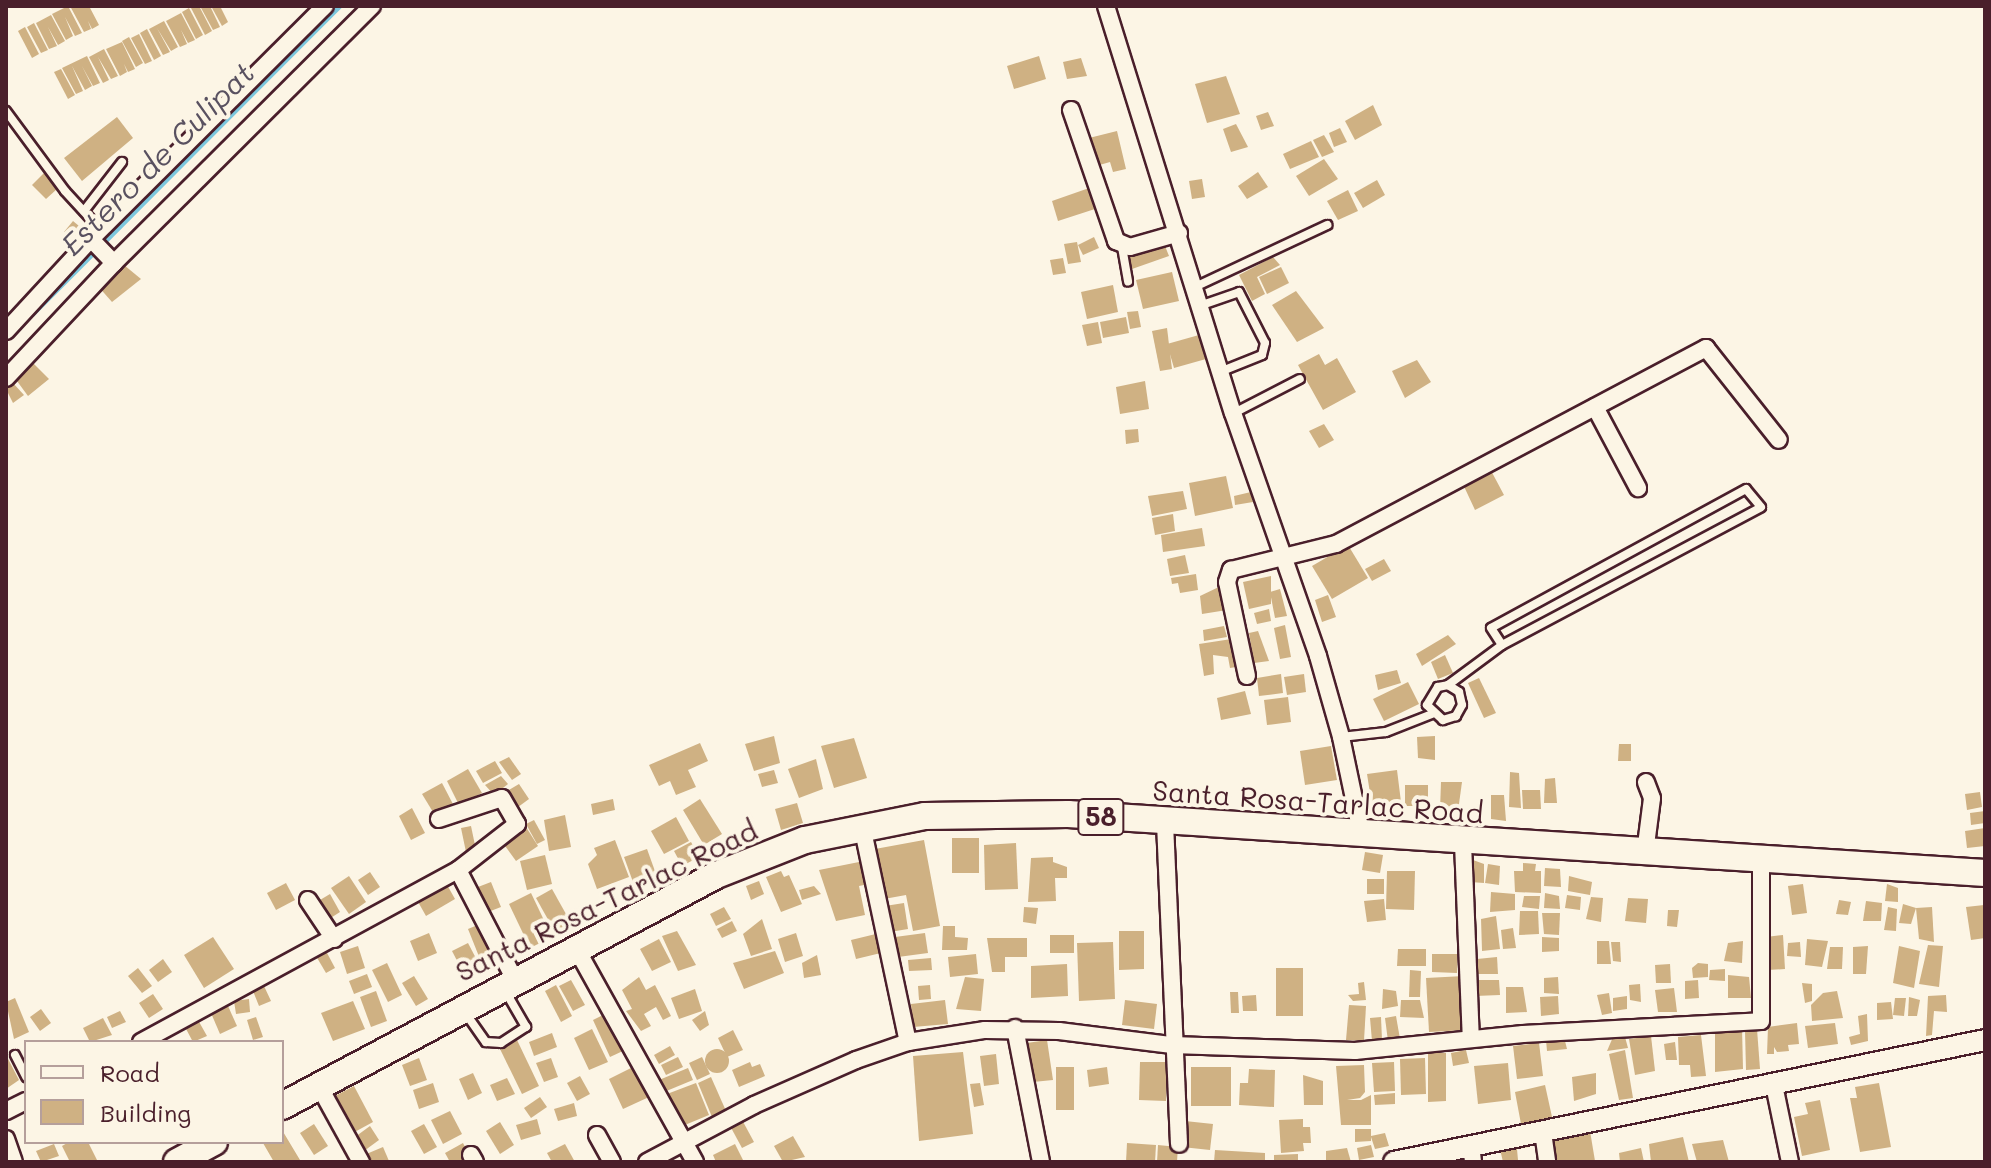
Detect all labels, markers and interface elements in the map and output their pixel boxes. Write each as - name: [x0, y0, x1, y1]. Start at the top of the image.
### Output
- water label: Estero de Culipat: [53, 54, 261, 262]
- street label: Santa Rosa-Tarlac Road: [1151, 773, 1485, 829]
- road number: 58: [1077, 795, 1125, 839]
- street label: Santa Rosa-Tarlac Road: [450, 812, 762, 988]
- legend: [24, 1040, 284, 1144]
- text: Road: [100, 1057, 160, 1088]
- text: Building: [100, 1097, 191, 1128]

